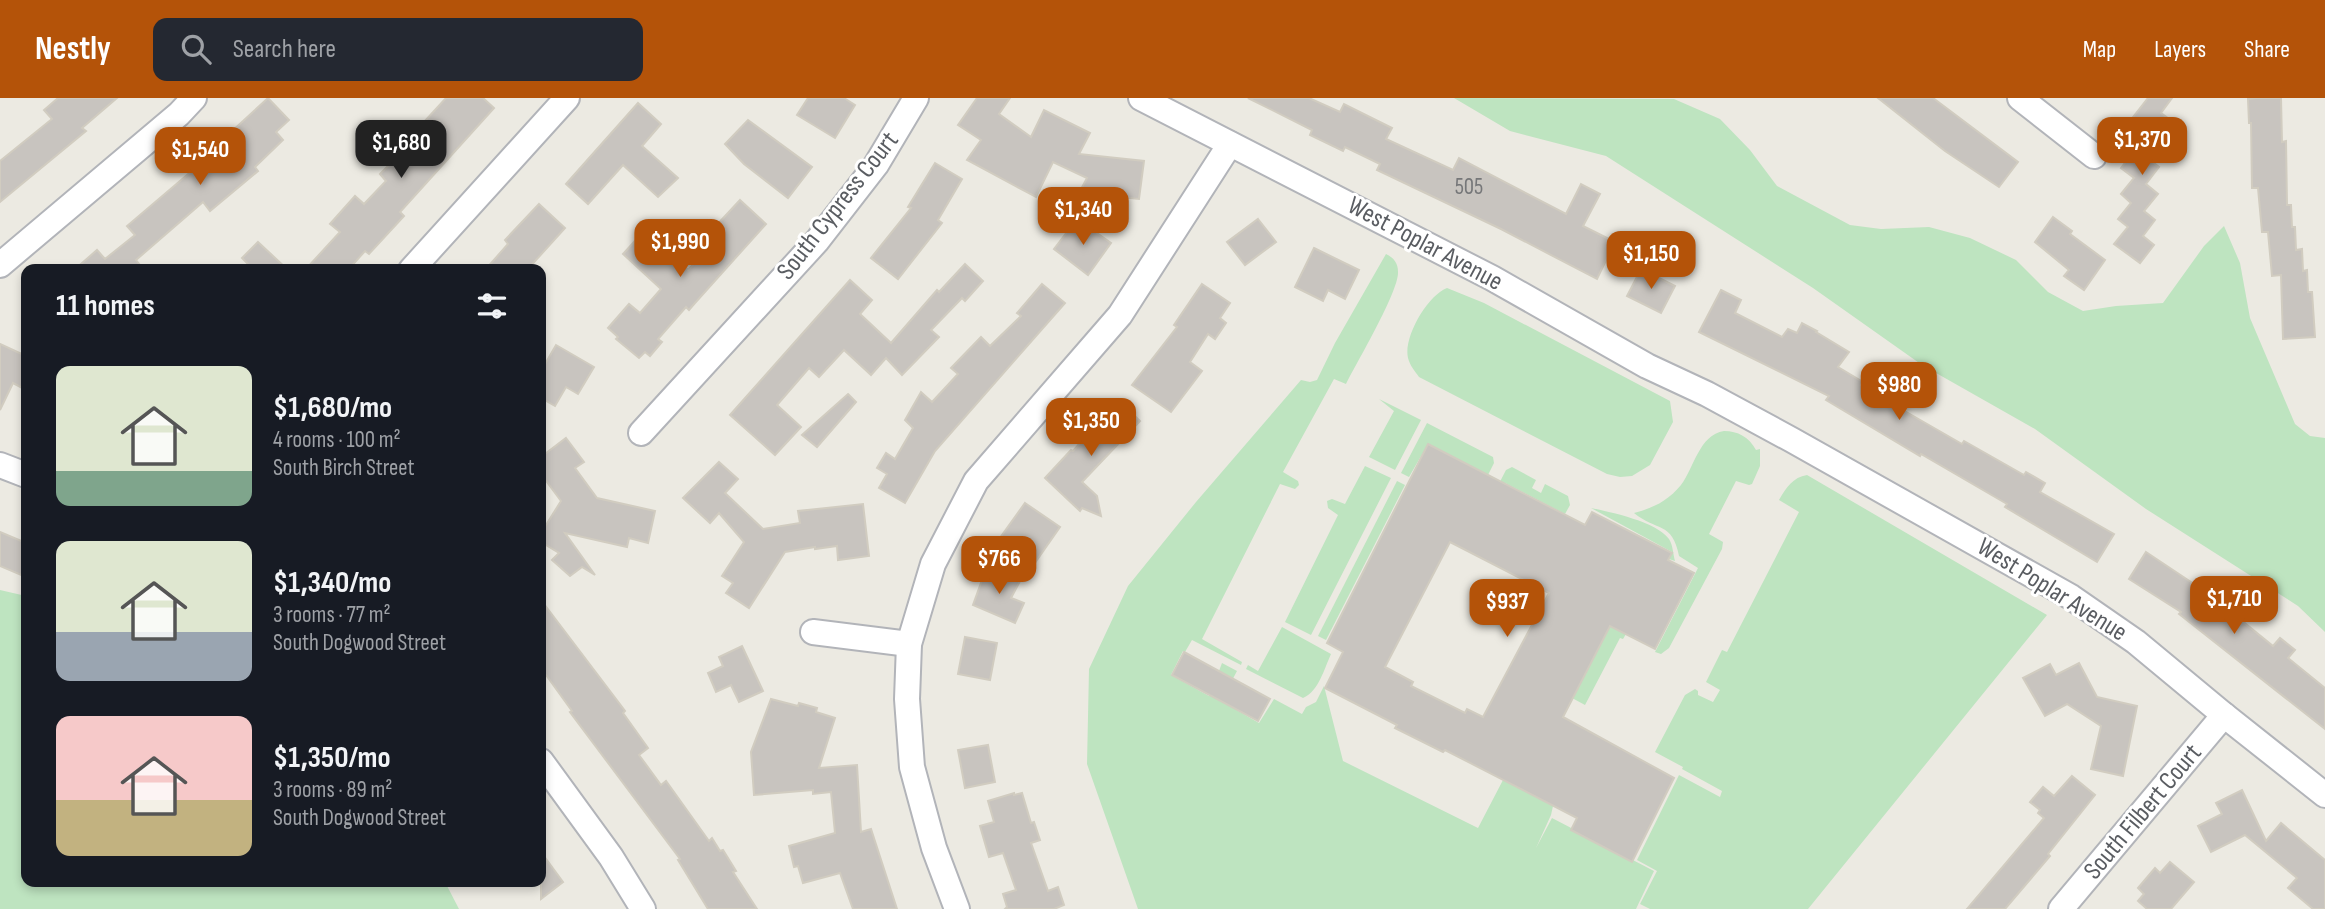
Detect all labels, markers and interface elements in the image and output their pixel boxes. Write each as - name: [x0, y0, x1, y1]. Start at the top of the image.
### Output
- search box: [153, 18, 643, 81]
- text: Nestly: [35, 29, 111, 69]
- icon: search: [177, 30, 215, 68]
- text: Search here: [233, 34, 336, 65]
- text: Map: [2083, 35, 2116, 64]
- text: Layers: [2154, 35, 2206, 64]
- text: Share: [2244, 35, 2290, 64]
- pin: $1,370: [2085, 118, 2199, 177]
- pin: $1,680: [344, 120, 458, 180]
- street label: South Cypress Court: [771, 126, 905, 286]
- text: $1,370: [2113, 126, 2171, 154]
- pin: $1,540: [143, 127, 257, 187]
- text: $1,680: [371, 129, 431, 157]
- text: $1,540: [171, 136, 229, 164]
- house number: 505: [1455, 173, 1483, 201]
- pin: $1,340: [1026, 188, 1140, 247]
- street label: West Poplar Avenue: [1342, 190, 1508, 298]
- text: $1,340: [1054, 196, 1112, 224]
- pin: $1,990: [623, 220, 737, 279]
- text: $1,990: [650, 228, 710, 256]
- pin: $1,150: [1594, 232, 1708, 291]
- text: $1,150: [1623, 240, 1679, 268]
- icon: filters: [473, 287, 511, 325]
- text: 11 homes: [56, 288, 155, 324]
- pin: $980: [1858, 362, 1940, 422]
- text: $980: [1877, 371, 1921, 399]
- text: $1,680/mo: [273, 390, 392, 426]
- icon: home: [112, 394, 196, 478]
- pin: $1,350: [1034, 398, 1148, 458]
- text: $1,350: [1062, 407, 1120, 435]
- text: 4 rooms · 100 m²: [273, 426, 401, 454]
- text: South Birch Street: [273, 454, 415, 482]
- street label: West Poplar Avenue: [1971, 532, 2133, 648]
- pin: $766: [958, 536, 1040, 596]
- text: $766: [977, 545, 1021, 573]
- text: $1,340/mo: [273, 565, 391, 601]
- icon: home: [112, 569, 196, 653]
- pin: $1,710: [2177, 576, 2291, 636]
- pin: $937: [1466, 580, 1548, 639]
- text: $1,710: [2206, 585, 2262, 613]
- text: $937: [1486, 588, 1529, 616]
- text: 3 rooms · 77 m²: [273, 601, 391, 629]
- text: South Dogwood Street: [273, 629, 446, 657]
- street label: South Filbert Court: [2078, 738, 2208, 886]
- text: $1,350/mo: [273, 740, 390, 776]
- icon: home: [112, 744, 196, 828]
- text: 3 rooms · 89 m²: [273, 776, 392, 804]
- text: South Dogwood Street: [273, 804, 446, 832]

